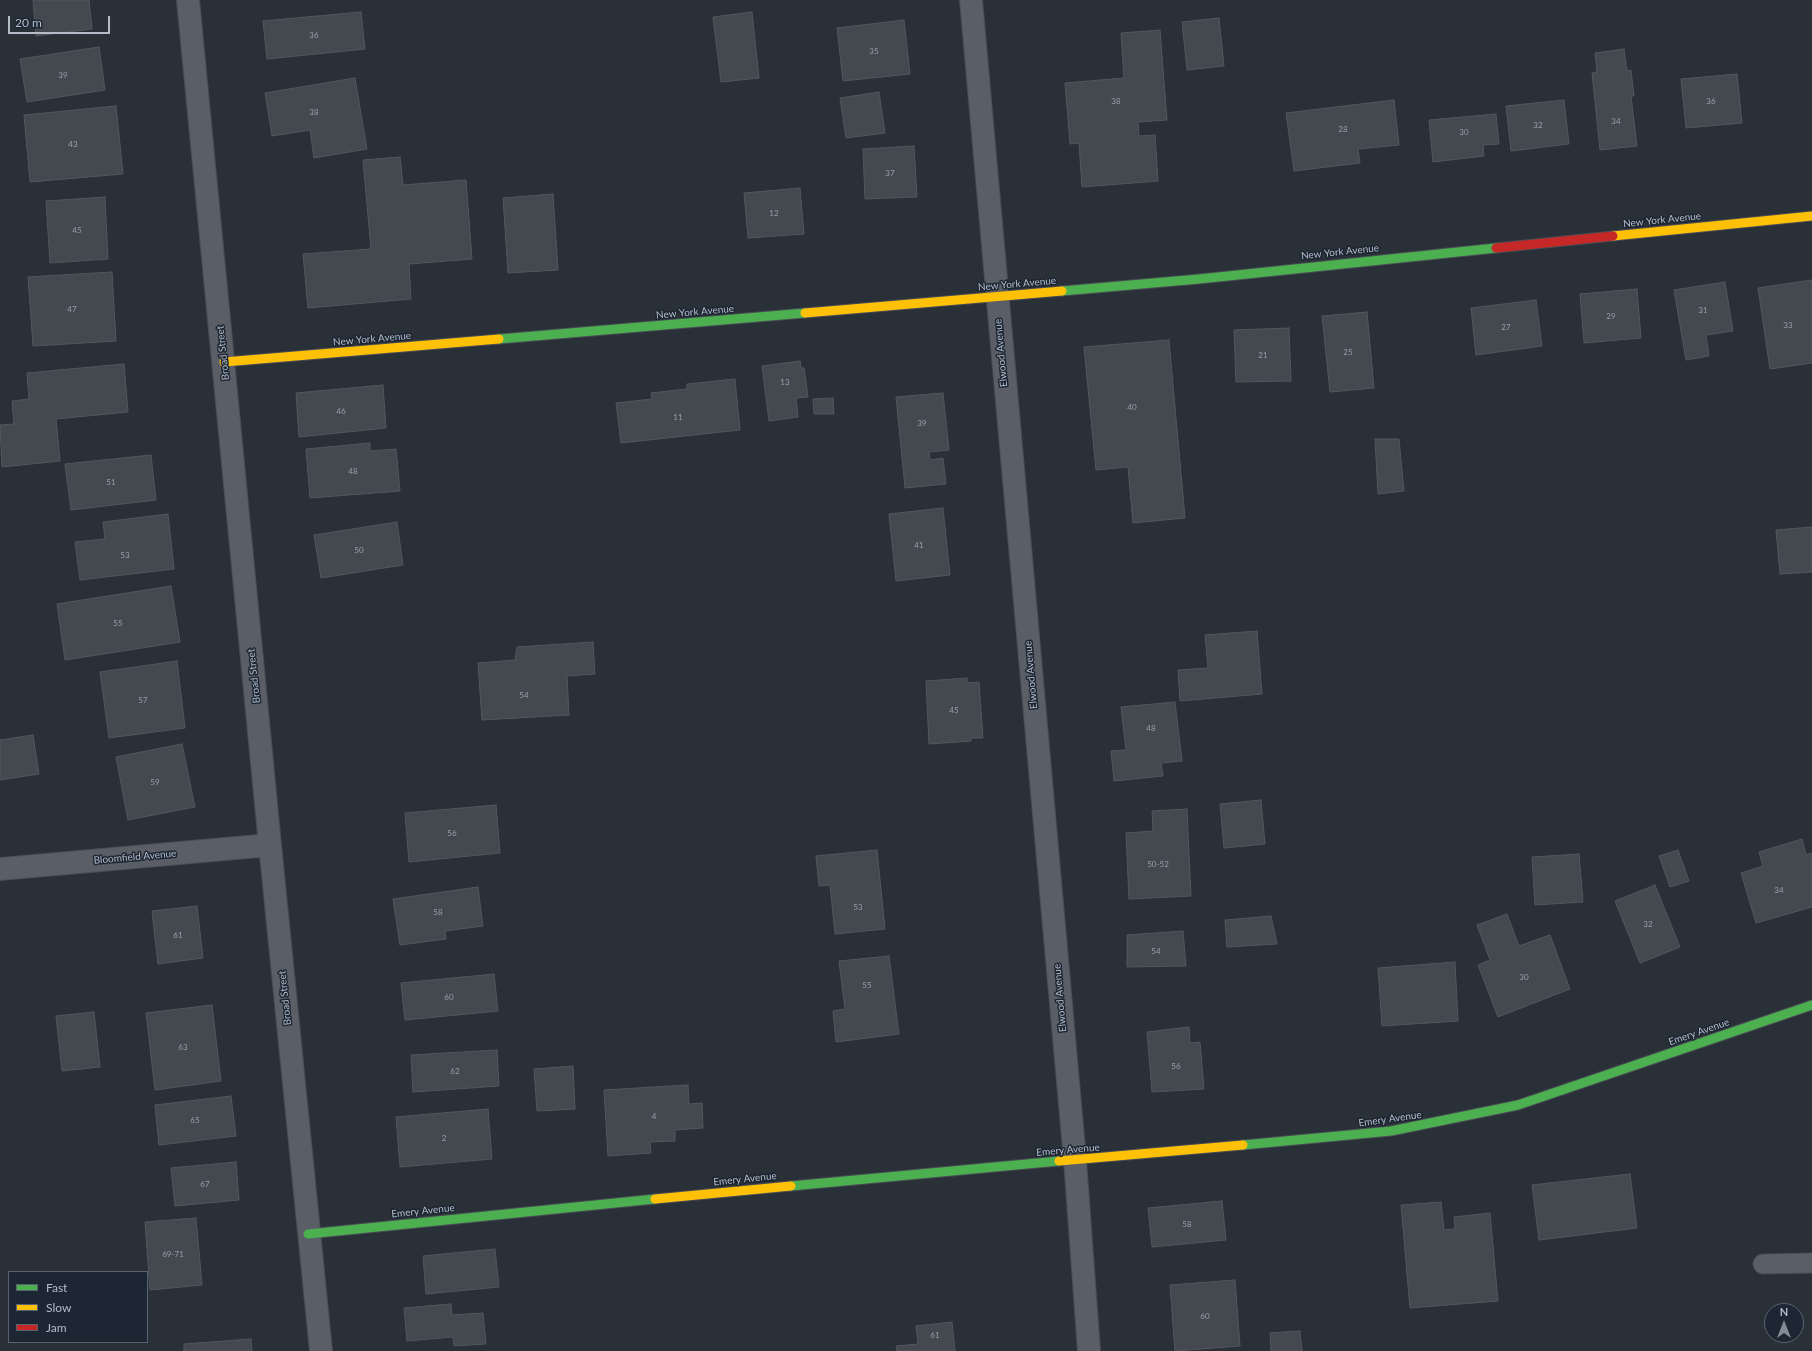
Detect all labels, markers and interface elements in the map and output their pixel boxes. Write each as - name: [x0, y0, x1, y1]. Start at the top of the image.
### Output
- scale bar: [10, 8, 112, 34]
- text: 20 m: [15, 15, 42, 30]
- house number: 36: [309, 30, 319, 40]
- house number: 35: [869, 46, 879, 56]
- house number: 39: [58, 70, 68, 80]
- house number: 38: [1111, 96, 1121, 106]
- house number: 36: [1706, 96, 1716, 106]
- house number: 38: [309, 107, 319, 117]
- house number: 34: [1611, 116, 1621, 126]
- house number: 32: [1533, 120, 1543, 130]
- house number: 28: [1338, 124, 1348, 134]
- house number: 30: [1459, 127, 1469, 137]
- house number: 43: [68, 139, 78, 149]
- house number: 37: [885, 168, 895, 178]
- house number: 12: [769, 208, 779, 218]
- street label: New York Avenue: [1622, 210, 1702, 230]
- house number: 45: [72, 225, 82, 235]
- street label: New York Avenue: [1300, 242, 1380, 262]
- street label: New York Avenue: [977, 275, 1057, 293]
- street label: New York Avenue: [655, 303, 735, 321]
- house number: 47: [67, 304, 77, 314]
- house number: 31: [1698, 305, 1708, 315]
- house number: 29: [1606, 311, 1616, 321]
- street label: Elwood Avenue: [992, 318, 1010, 388]
- house number: 33: [1783, 320, 1793, 330]
- house number: 27: [1501, 322, 1511, 332]
- street label: Broad Street: [214, 325, 232, 381]
- street label: New York Avenue: [332, 330, 412, 348]
- house number: 25: [1343, 347, 1353, 357]
- house number: 21: [1258, 350, 1268, 360]
- house number: 13: [780, 377, 790, 387]
- house number: 40: [1127, 402, 1137, 412]
- house number: 46: [336, 406, 346, 416]
- house number: 11: [673, 412, 683, 422]
- house number: 39: [917, 418, 927, 428]
- house number: 48: [348, 466, 358, 476]
- house number: 51: [106, 477, 116, 487]
- house number: 41: [914, 540, 924, 550]
- house number: 50: [354, 545, 364, 555]
- house number: 53: [120, 550, 130, 560]
- house number: 55: [113, 618, 123, 628]
- street label: Elwood Avenue: [1022, 640, 1040, 710]
- street label: Broad Street: [245, 648, 263, 704]
- house number: 54: [519, 690, 529, 700]
- house number: 57: [138, 695, 148, 705]
- house number: 45: [949, 705, 959, 715]
- house number: 48: [1146, 723, 1156, 733]
- house number: 59: [150, 777, 160, 787]
- house number: 56: [447, 828, 457, 838]
- street label: Bloomfield Avenue: [93, 847, 177, 867]
- house number: 50-52: [1147, 859, 1169, 869]
- house number: 34: [1774, 885, 1784, 895]
- house number: 53: [853, 902, 863, 912]
- house number: 58: [433, 907, 443, 917]
- house number: 32: [1643, 919, 1653, 929]
- house number: 61: [173, 930, 183, 940]
- house number: 54: [1151, 946, 1161, 956]
- street label: Elwood Avenue: [1051, 963, 1069, 1033]
- street label: Broad Street: [276, 970, 294, 1026]
- house number: 30: [1519, 972, 1529, 982]
- house number: 55: [862, 980, 872, 990]
- house number: 60: [444, 992, 454, 1002]
- street label: Emery Avenue: [1667, 1016, 1731, 1048]
- house number: 63: [178, 1042, 188, 1052]
- house number: 56: [1171, 1061, 1181, 1071]
- house number: 62: [450, 1066, 460, 1076]
- street label: Emery Avenue: [1358, 1109, 1422, 1129]
- house number: 4: [652, 1111, 656, 1121]
- house number: 65: [190, 1115, 200, 1125]
- house number: 2: [442, 1133, 446, 1143]
- street label: Emery Avenue: [1036, 1141, 1100, 1159]
- street label: Emery Avenue: [713, 1170, 777, 1188]
- house number: 67: [200, 1179, 210, 1189]
- street label: Emery Avenue: [391, 1202, 455, 1220]
- house number: 58: [1182, 1219, 1192, 1229]
- house number: 69-71: [162, 1249, 184, 1259]
- legend: [8, 1271, 148, 1343]
- text: Fast: [46, 1280, 67, 1295]
- text: Slow: [46, 1300, 71, 1315]
- north arrow: [1764, 1303, 1804, 1343]
- text: N: [1780, 1305, 1788, 1318]
- house number: 60: [1200, 1311, 1210, 1321]
- text: Jam: [46, 1320, 67, 1335]
- house number: 61: [930, 1330, 940, 1340]

